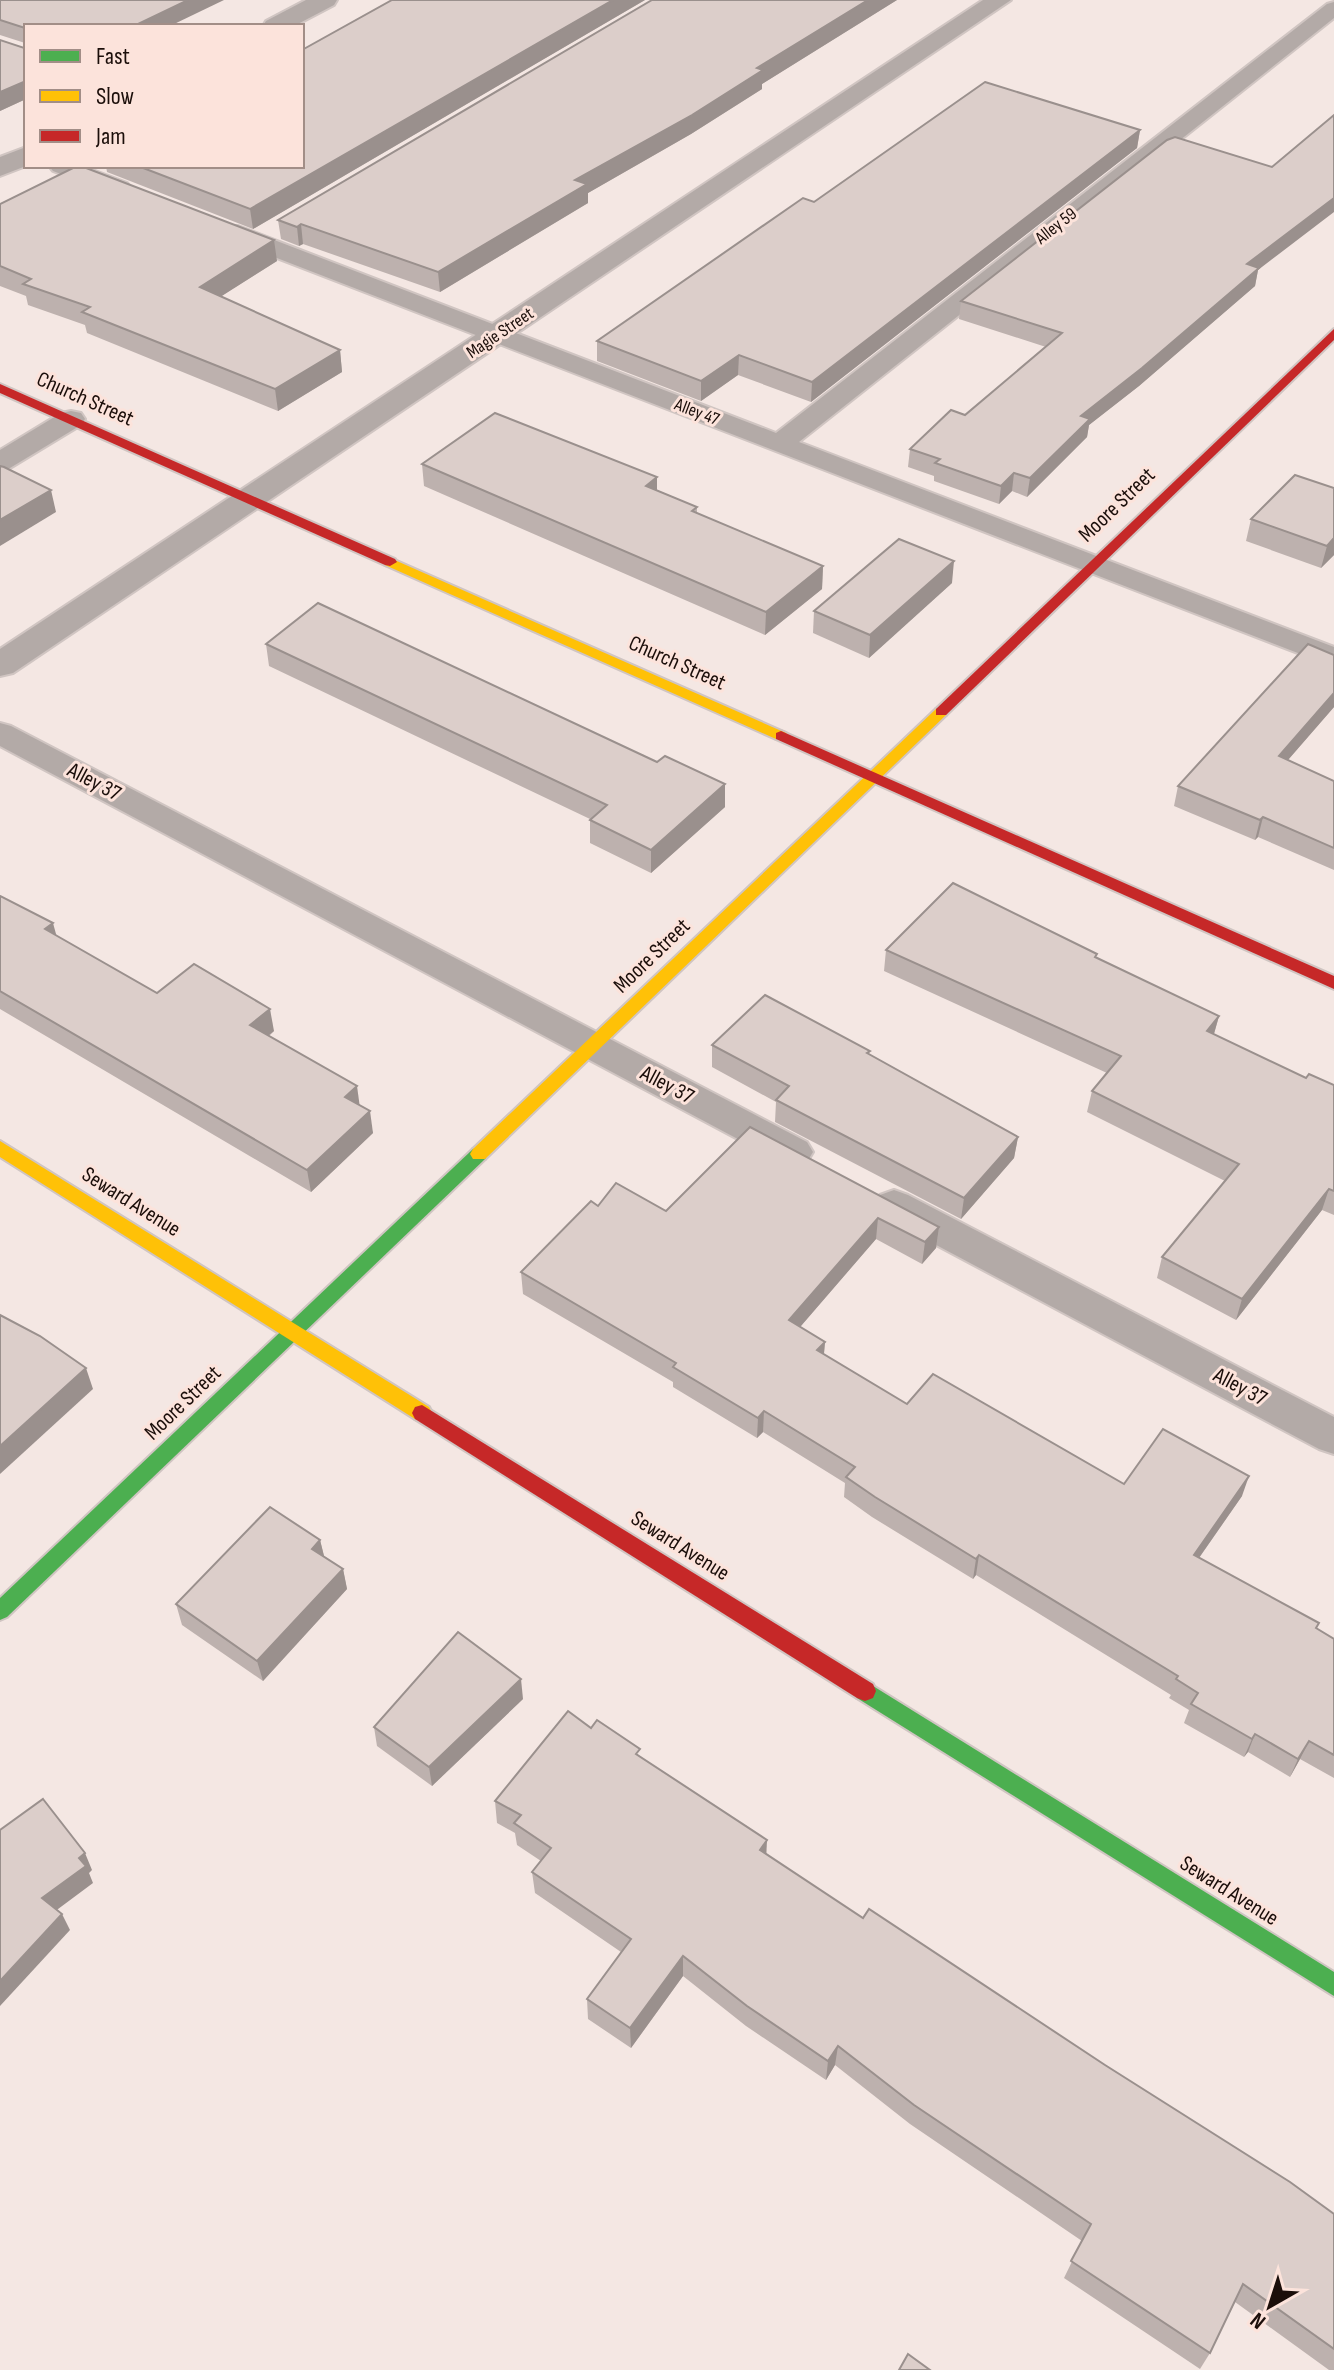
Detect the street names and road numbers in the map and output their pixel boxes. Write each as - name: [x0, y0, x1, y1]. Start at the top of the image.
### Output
- street label: Alley 59: [1030, 203, 1081, 249]
- street label: Magie Street: [463, 303, 538, 363]
- street label: Church Street: [32, 366, 138, 432]
- street label: Alley 47: [671, 394, 723, 430]
- street label: Moore Street: [1073, 462, 1161, 548]
- street label: Church Street: [624, 630, 730, 696]
- street label: Alley 37: [62, 756, 125, 807]
- street label: Moore Street: [608, 913, 696, 999]
- street label: Alley 37: [635, 1059, 698, 1110]
- street label: Seward Avenue: [77, 1161, 185, 1243]
- street label: Moore Street: [139, 1360, 227, 1446]
- street label: Alley 37: [1208, 1361, 1271, 1412]
- street label: Seward Avenue: [626, 1505, 734, 1587]
- street label: Seward Avenue: [1175, 1850, 1283, 1932]

